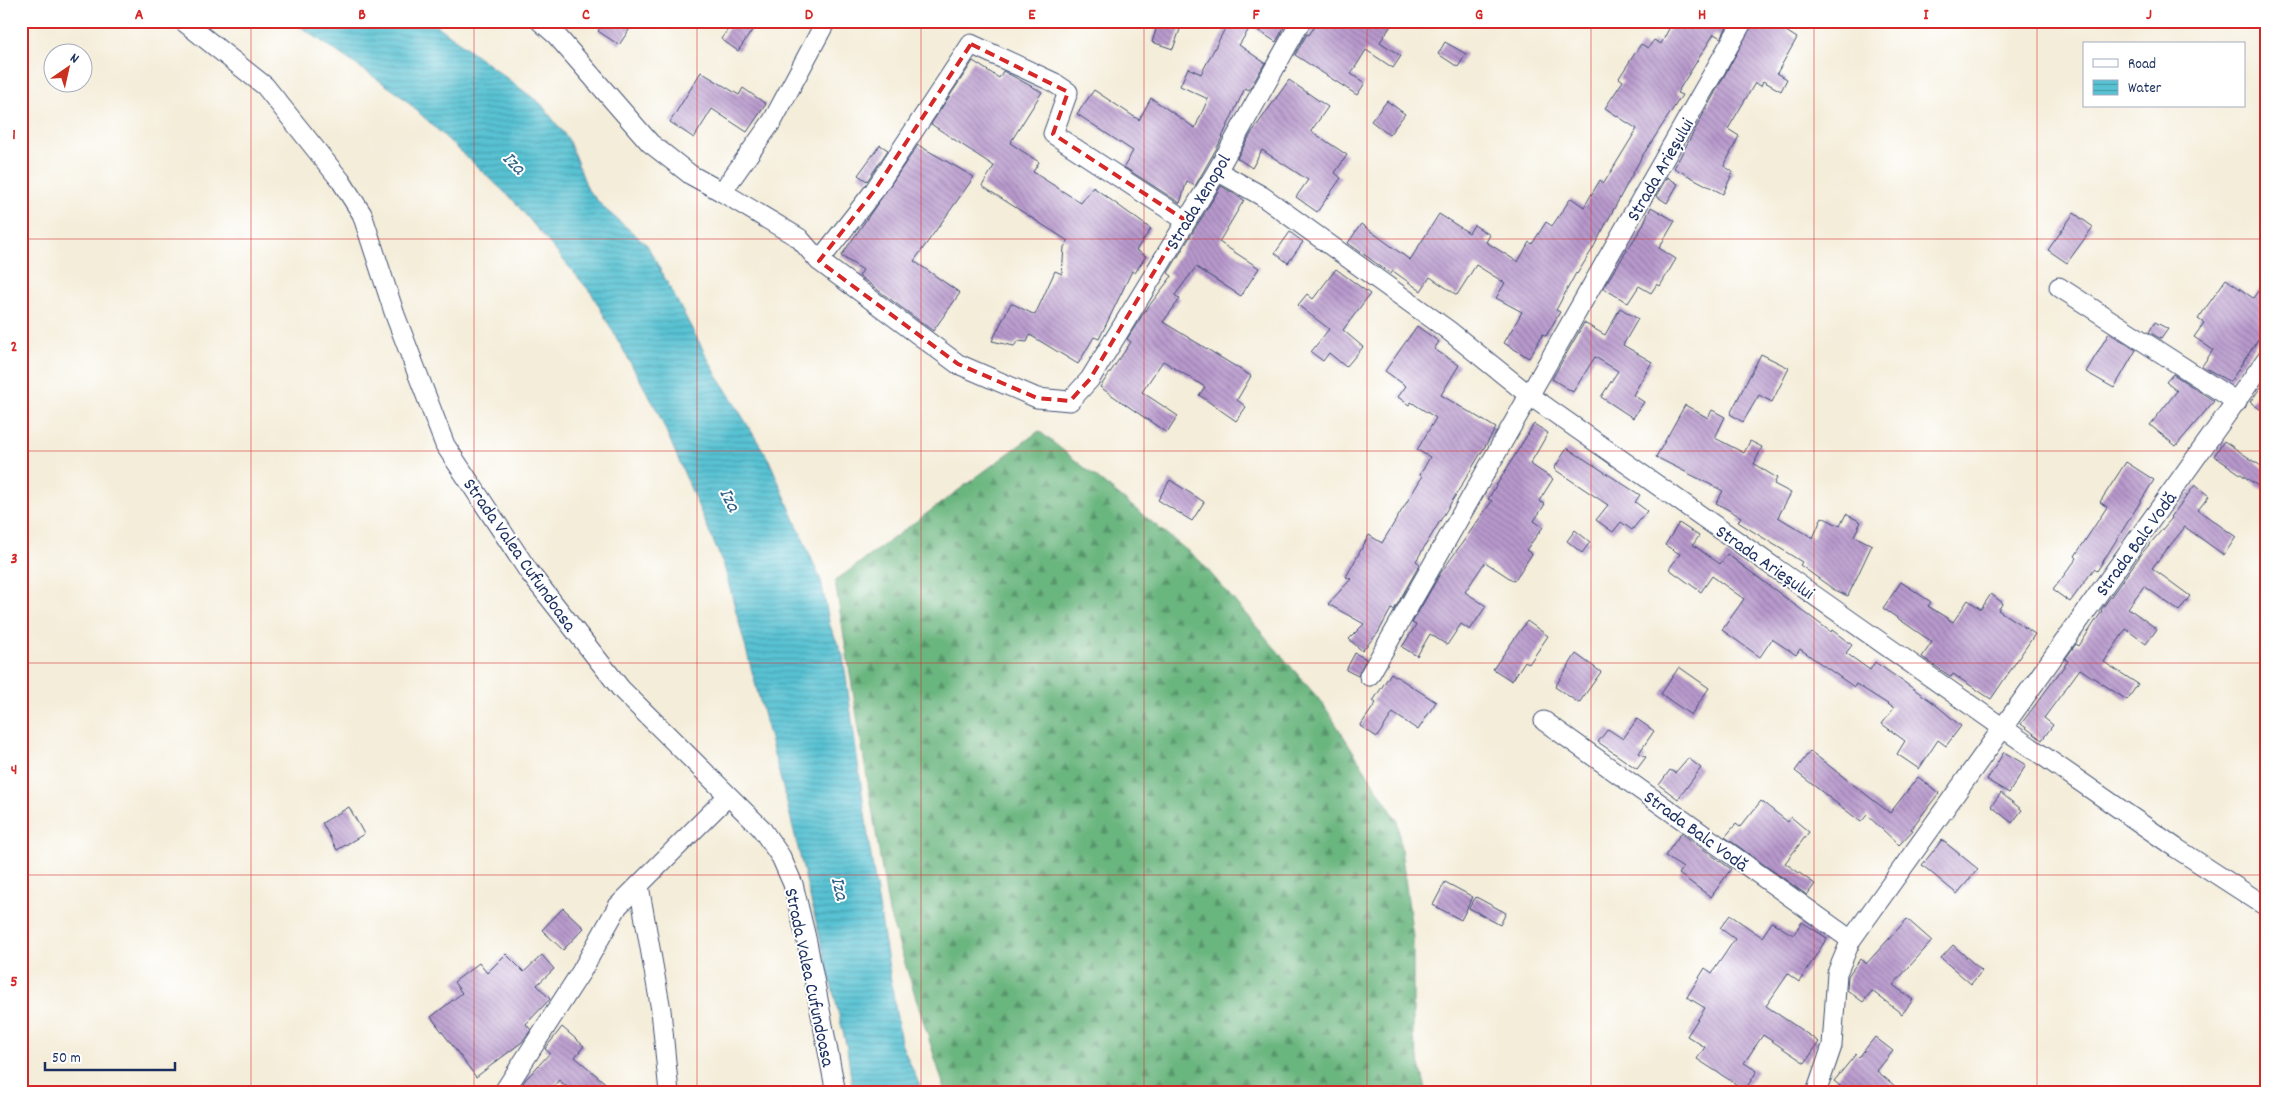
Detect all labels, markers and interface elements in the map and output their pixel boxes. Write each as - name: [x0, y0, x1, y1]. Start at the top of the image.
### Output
- text: A: [135, 4, 144, 27]
- text: B: [358, 4, 366, 27]
- text: C: [582, 4, 590, 27]
- text: D: [805, 4, 814, 27]
- text: E: [1028, 4, 1036, 27]
- text: F: [1252, 4, 1260, 27]
- text: G: [1475, 4, 1483, 27]
- text: H: [1698, 4, 1706, 27]
- text: I: [1924, 4, 1930, 27]
- text: J: [2146, 4, 2152, 27]
- north arrow: [42, 42, 92, 92]
- legend: [2083, 42, 2246, 108]
- text: N: [66, 49, 83, 69]
- text: Road: [2128, 54, 2156, 76]
- text: Water: [2128, 78, 2162, 100]
- street label: Strada Arieșului: [1622, 114, 1703, 227]
- text: 1: [12, 124, 16, 147]
- water label: Iza: [495, 146, 532, 183]
- street label: Strada Xenopol: [1161, 149, 1240, 256]
- text: 2: [11, 336, 18, 359]
- street label: Strada Valea Cufundoasa: [455, 474, 582, 639]
- water label: Iza: [711, 484, 747, 518]
- street label: Strada Balc Vodă: [2090, 487, 2185, 603]
- street label: Strada Arieșului: [1709, 520, 1819, 608]
- text: 3: [10, 548, 18, 571]
- text: 4: [11, 759, 17, 782]
- street label: Strada Balc Vodă: [1637, 785, 1753, 880]
- water label: Iza: [822, 874, 855, 905]
- street label: Strada Valea Cufundoasa: [775, 886, 840, 1071]
- text: 5: [10, 971, 18, 994]
- scale bar: [45, 1039, 175, 1071]
- text: 50 m: [52, 1048, 81, 1070]

